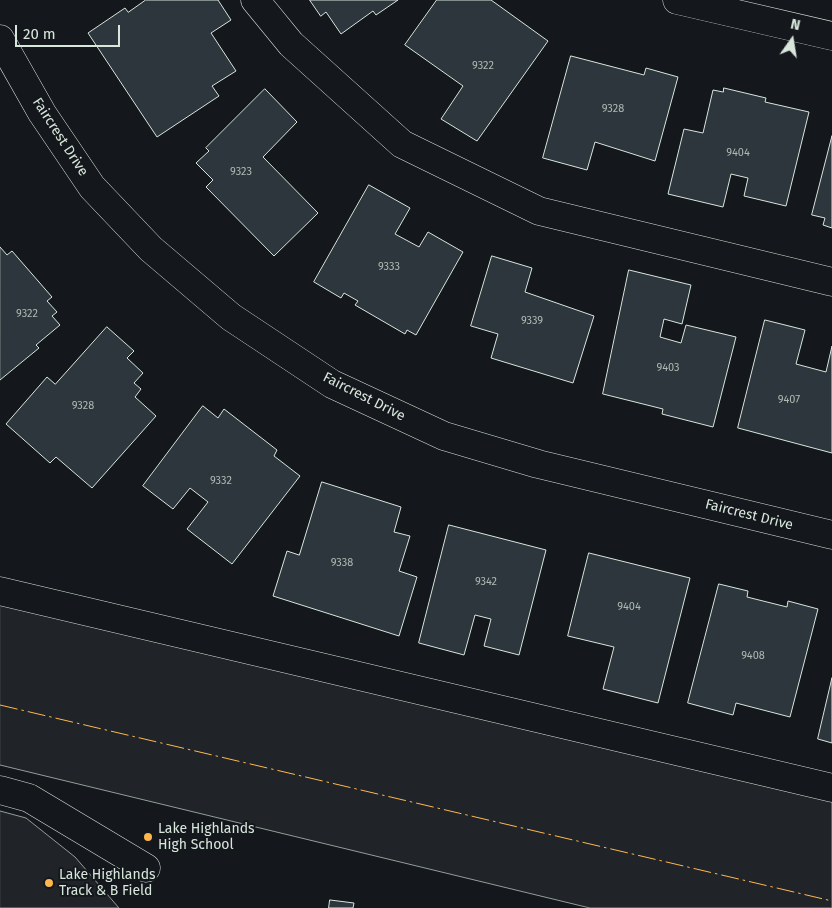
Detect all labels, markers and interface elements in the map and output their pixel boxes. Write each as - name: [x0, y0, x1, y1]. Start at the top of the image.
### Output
- scale bar: [18, 15, 122, 47]
- north arrow: [767, 15, 817, 65]
- text: N: [789, 16, 802, 34]
- text: 20 m: [23, 25, 56, 43]
- house number: 9322: [472, 59, 494, 73]
- street label: Faircrest Drive: [28, 95, 92, 179]
- house number: 9328: [602, 102, 624, 116]
- house number: 9404: [726, 146, 750, 160]
- house number: 9323: [230, 165, 252, 179]
- house number: 9333: [378, 260, 400, 274]
- house number: 9322: [16, 307, 38, 321]
- house number: 9339: [521, 314, 543, 328]
- house number: 9403: [656, 361, 680, 375]
- street label: Faircrest Drive: [320, 369, 408, 425]
- house number: 9407: [778, 393, 800, 407]
- house number: 9328: [72, 399, 94, 413]
- house number: 9332: [210, 474, 232, 488]
- street label: Faircrest Drive: [703, 496, 795, 534]
- house number: 9338: [331, 556, 353, 570]
- house number: 9342: [475, 575, 497, 589]
- house number: 9404: [617, 600, 641, 614]
- house number: 9408: [741, 649, 765, 663]
- place label: Lake Highlands High School: [158, 821, 255, 854]
- marker: Lake Highlands High School: [142, 831, 154, 843]
- place label: Lake Highlands Track & B Field: [59, 867, 156, 900]
- marker: Lake Highlands Track & B Field: [43, 877, 55, 889]

